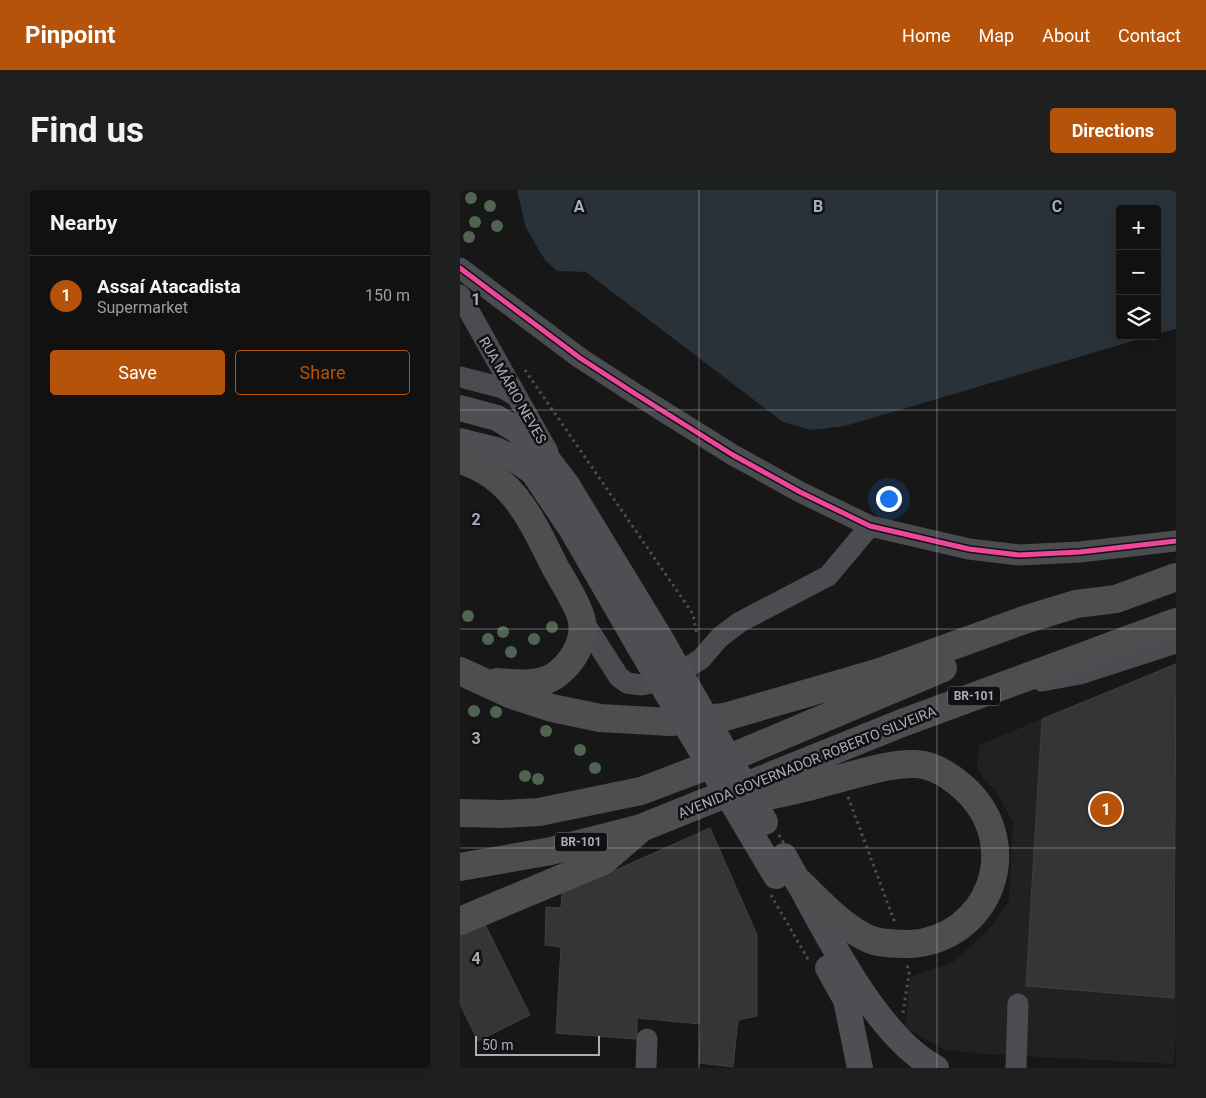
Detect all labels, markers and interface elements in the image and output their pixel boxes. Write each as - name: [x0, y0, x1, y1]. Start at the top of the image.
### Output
- text: Pinpoint: [25, 21, 115, 49]
- text: Home: [902, 25, 951, 46]
- text: Map: [979, 25, 1014, 46]
- text: About: [1042, 25, 1090, 46]
- text: Contact: [1118, 25, 1181, 46]
- button: Directions: [1050, 108, 1176, 153]
- text: Find us: [30, 110, 144, 151]
- text: A: [574, 197, 585, 216]
- text: B: [813, 197, 823, 216]
- text: C: [1052, 197, 1062, 216]
- map controls: [1116, 205, 1161, 340]
- button: +: [1116, 205, 1161, 250]
- text: Nearby: [50, 211, 117, 235]
- button: −: [1116, 250, 1161, 295]
- text: Assaí Atacadista: [97, 275, 241, 298]
- text: 1: [61, 286, 71, 305]
- text: 150 m: [365, 286, 410, 305]
- text: 1: [471, 290, 481, 309]
- button: layers: [1116, 295, 1161, 340]
- text: Supermarket: [97, 298, 188, 317]
- street label: RUA MÁRIO NEVES: [476, 333, 551, 446]
- button: Save: [50, 350, 225, 395]
- button: Share: [235, 350, 410, 395]
- your location: [876, 486, 902, 512]
- text: 2: [471, 510, 481, 529]
- road number: BR-101: [948, 686, 1000, 706]
- street label: AVENIDA GOVERNADOR ROBERTO SILVEIRA: [676, 703, 938, 821]
- text: 3: [471, 729, 481, 748]
- pin: 1: [1090, 790, 1122, 828]
- road number: BR-101: [555, 832, 607, 852]
- text: 4: [471, 949, 481, 968]
- scale bar: [475, 1033, 600, 1056]
- text: 50 m: [482, 1037, 514, 1053]

